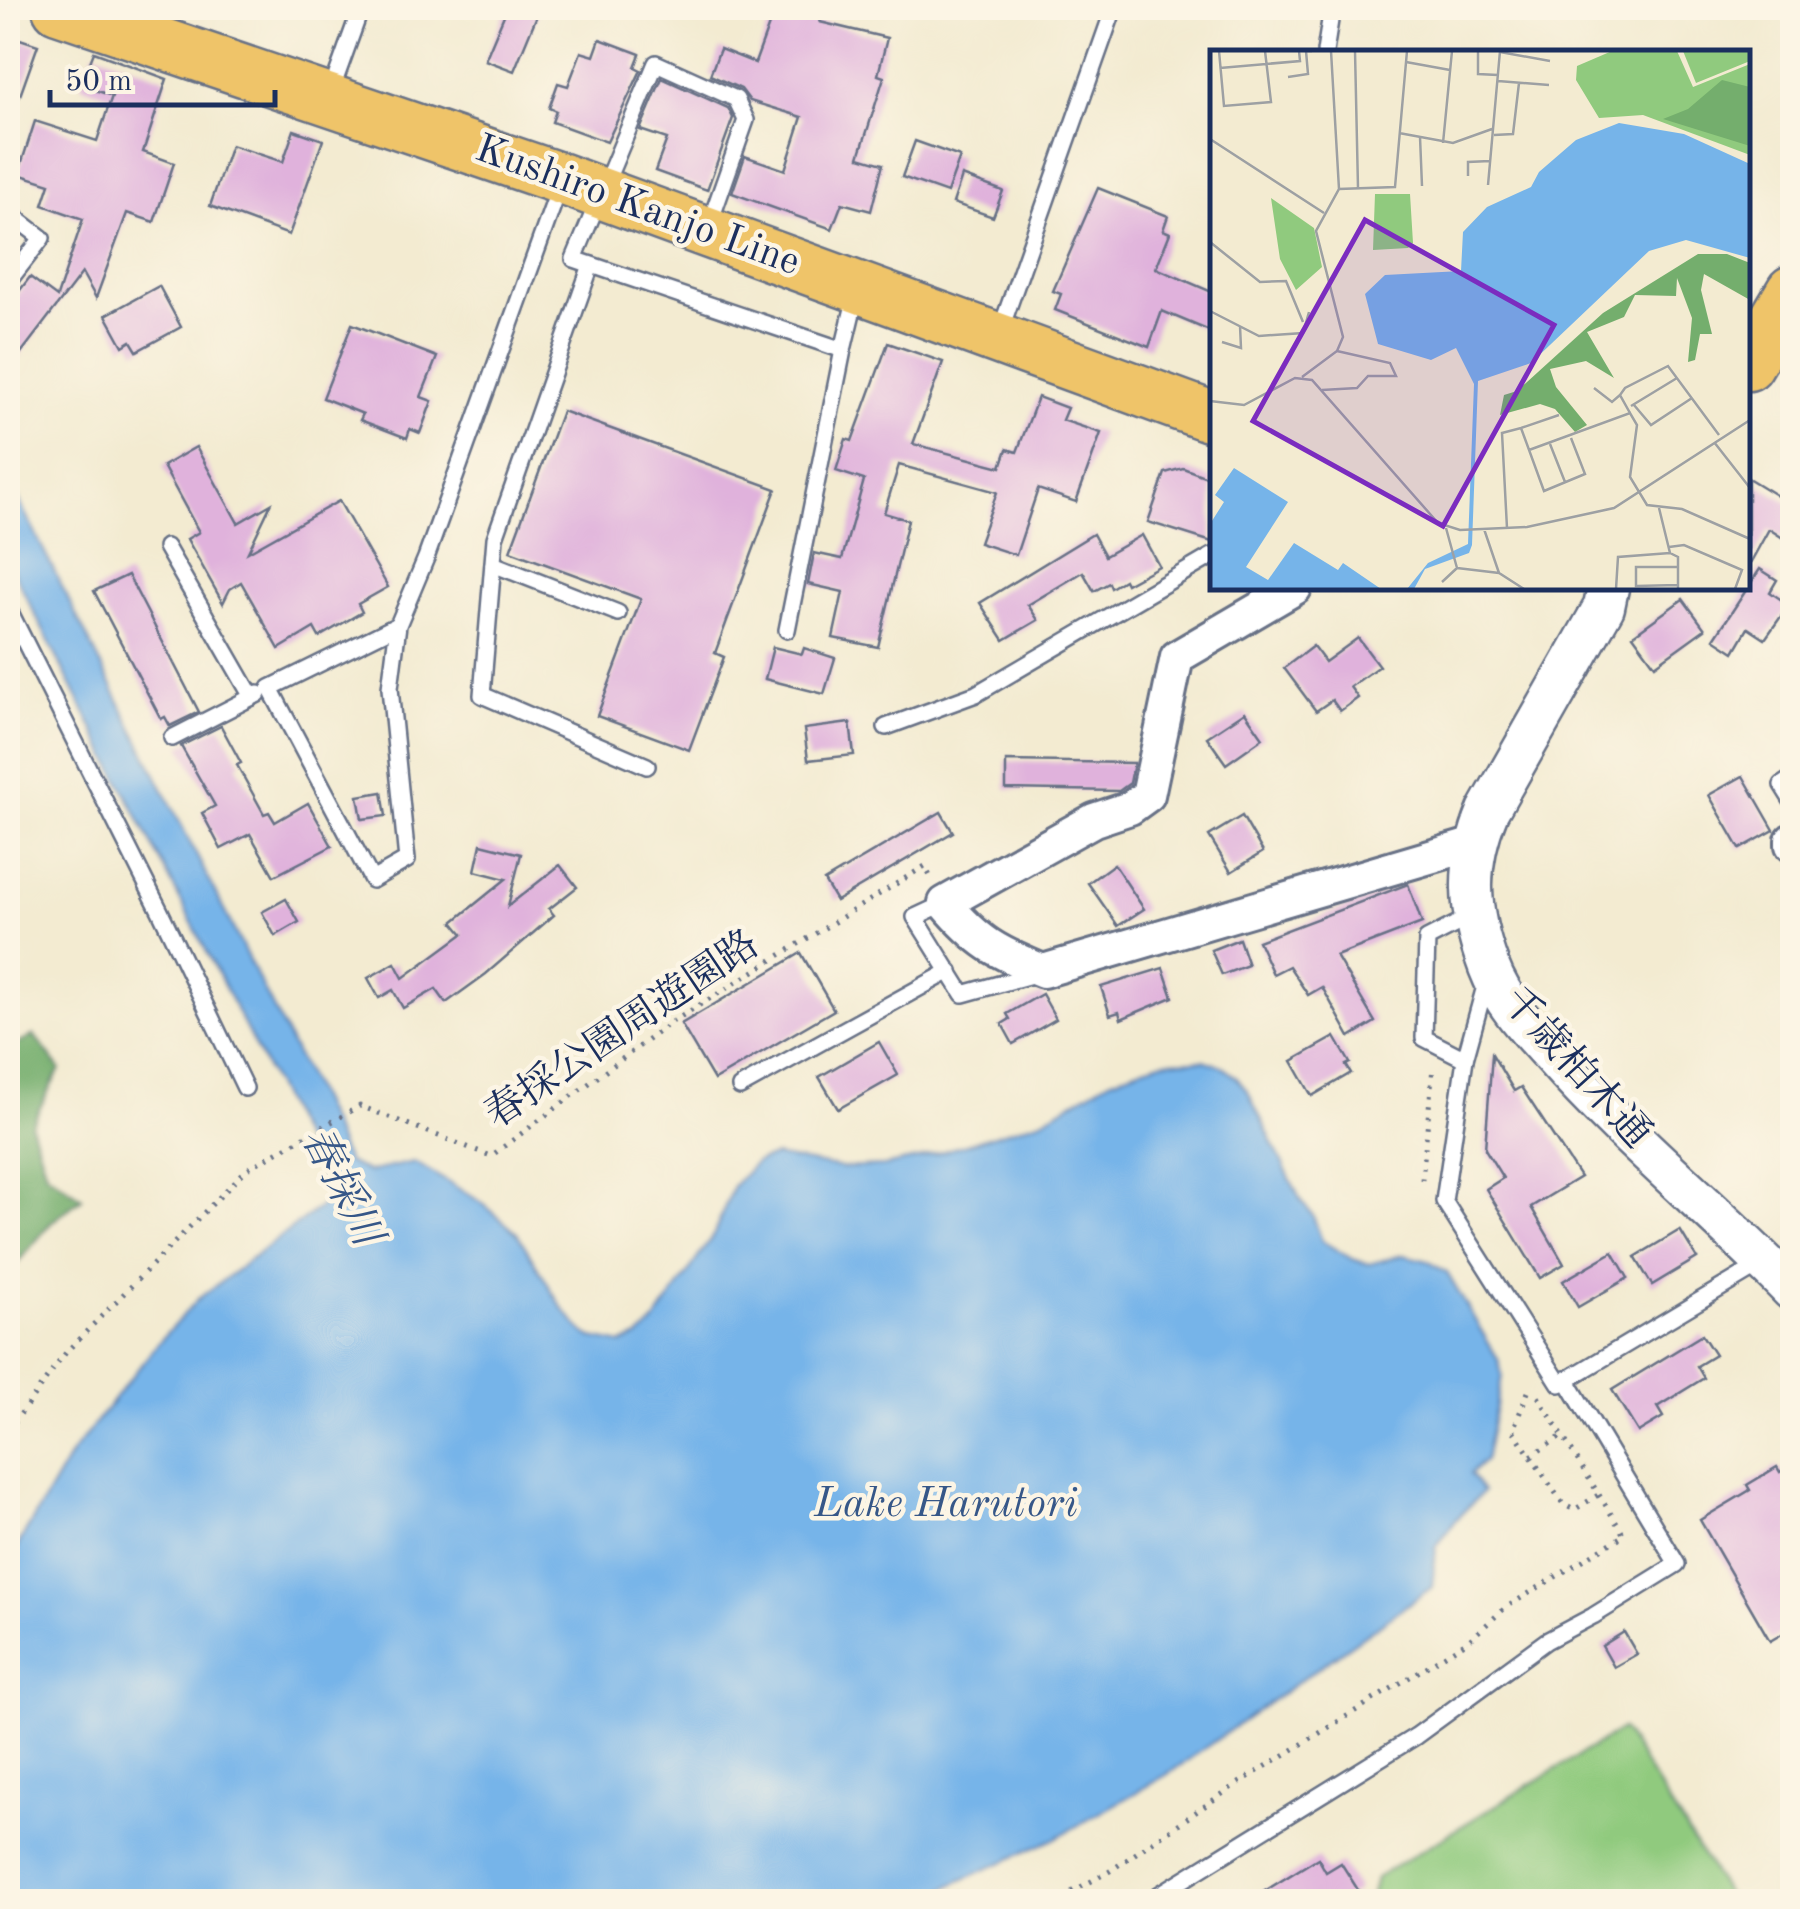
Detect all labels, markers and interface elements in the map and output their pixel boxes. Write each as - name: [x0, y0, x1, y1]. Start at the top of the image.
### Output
- scale bar: [50, 45, 275, 107]
- inset map: [1210, 50, 1750, 590]
- text: 50 m: [65, 67, 132, 97]
- street label: Kushiro Kanjo Line: [469, 130, 805, 284]
- street label: 春採公園周遊園路: [477, 922, 767, 1137]
- street label: 千歳柏木通: [1493, 979, 1660, 1157]
- water label: 春採川: [293, 1120, 393, 1256]
- water label: Lake Harutori: [813, 1484, 1078, 1526]

